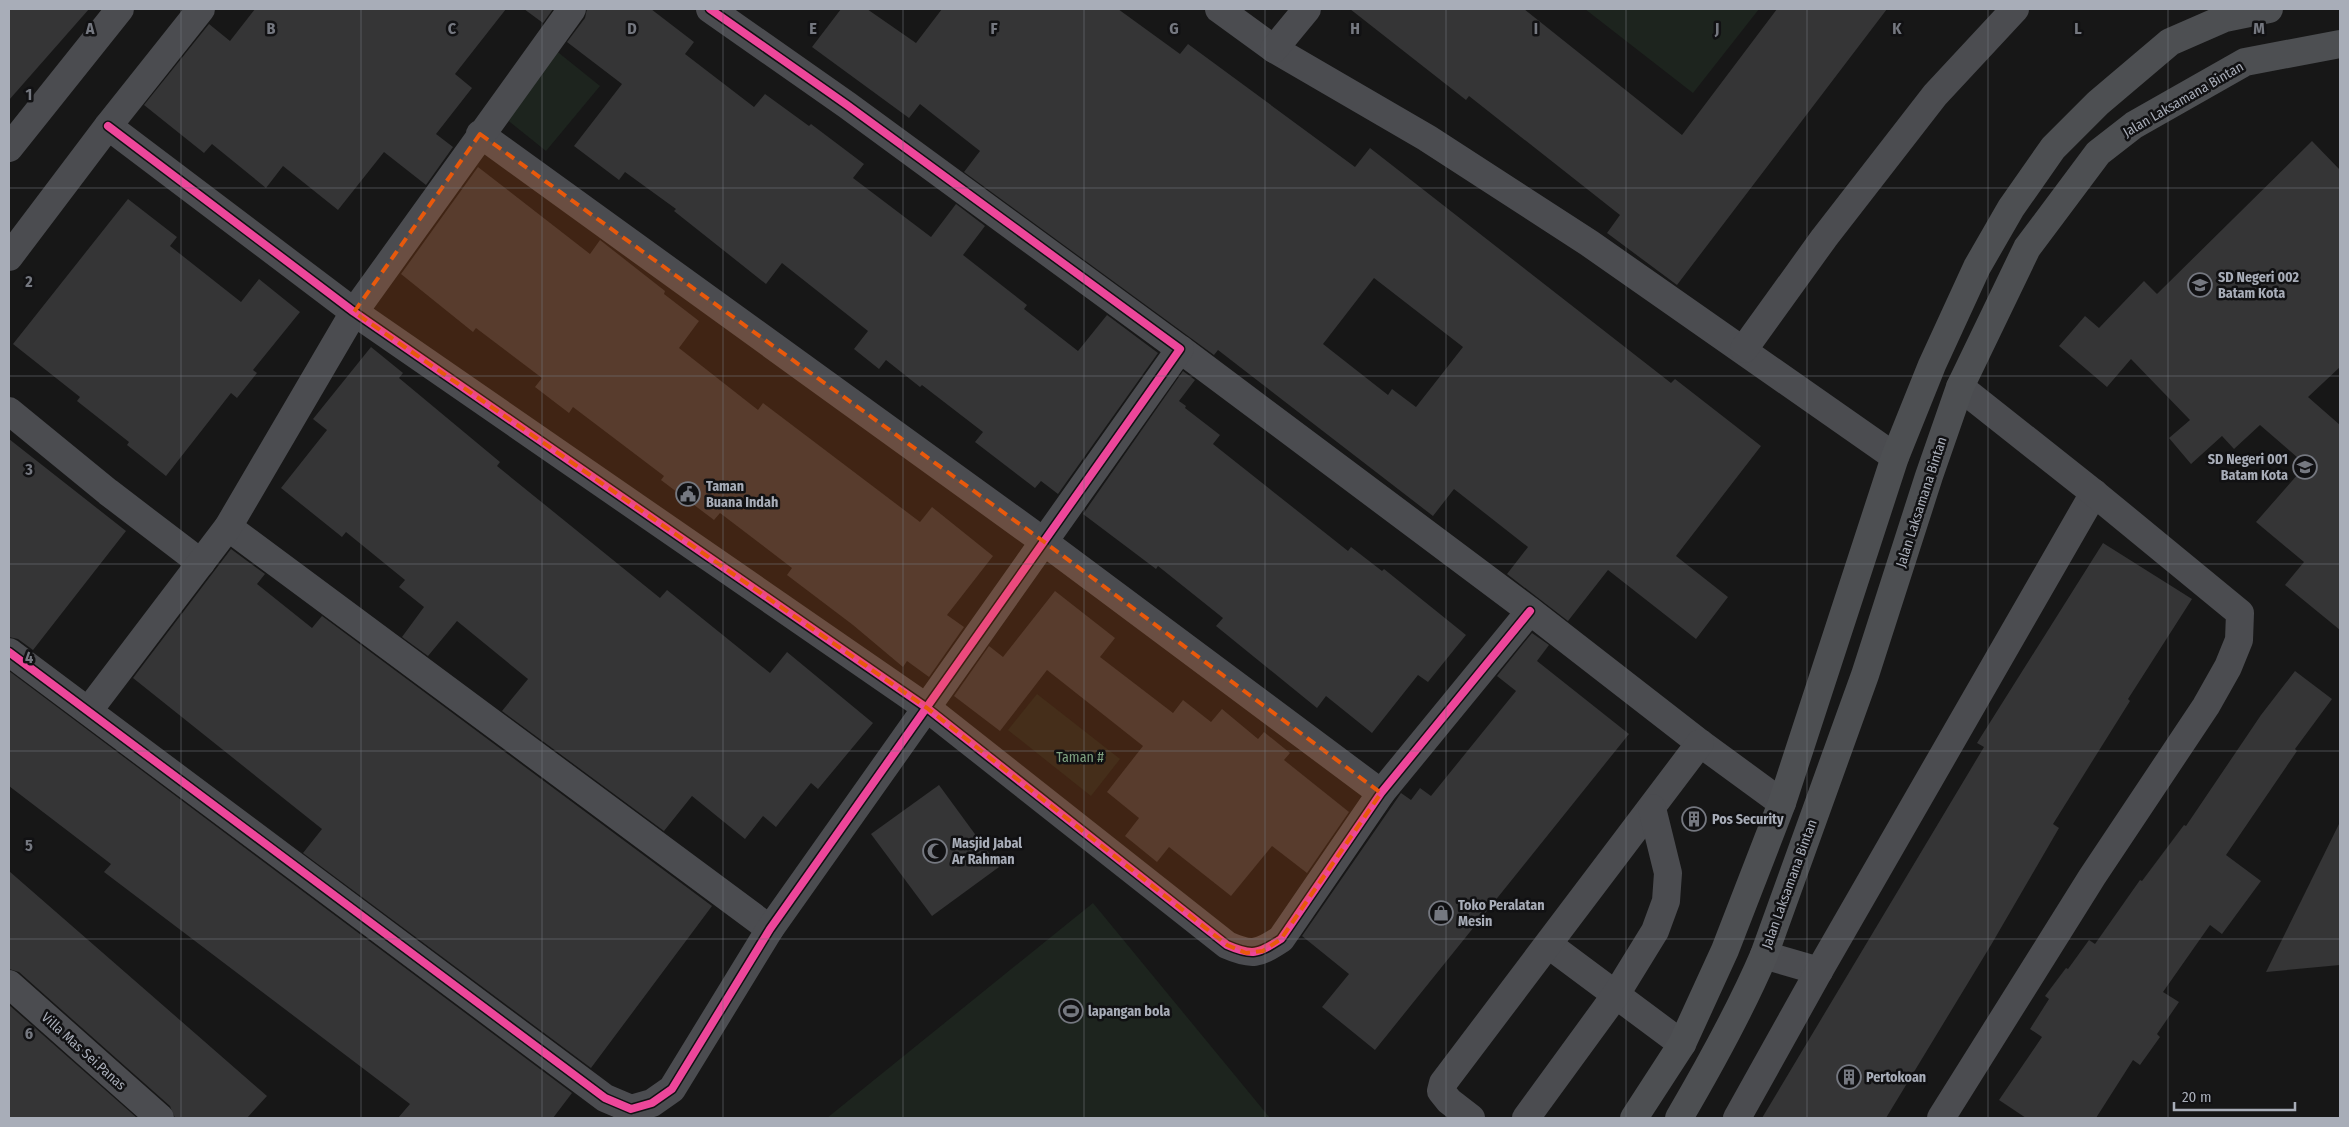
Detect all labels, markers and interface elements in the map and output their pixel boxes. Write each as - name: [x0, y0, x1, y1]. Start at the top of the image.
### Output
- text: A: [85, 19, 95, 38]
- text: B: [267, 19, 276, 38]
- text: C: [448, 19, 457, 38]
- text: D: [627, 19, 637, 38]
- text: E: [809, 19, 817, 38]
- text: F: [990, 19, 998, 38]
- text: G: [1169, 19, 1179, 38]
- text: H: [1350, 19, 1360, 38]
- text: I: [1534, 19, 1538, 38]
- text: J: [1714, 19, 1719, 38]
- text: K: [1892, 19, 1902, 38]
- text: L: [2074, 19, 2082, 38]
- text: M: [2253, 19, 2265, 38]
- street label: Jalan Laksamana Bintan: [2120, 58, 2247, 141]
- text: 1: [26, 85, 32, 104]
- place label: SD Negeri 002 Batam Kota: [2218, 269, 2300, 302]
- text: 2: [24, 272, 33, 291]
- school or university icon: SD Negeri 002 Batam Kota: [2187, 272, 2213, 298]
- street label: Jalan Laksamana Bintan: [1892, 435, 1951, 570]
- place label: SD Negeri 001 Batam Kota: [2208, 451, 2288, 484]
- school or university icon: SD Negeri 001 Batam Kota: [2292, 454, 2318, 480]
- text: 3: [24, 460, 33, 479]
- place label: Taman Buana Indah: [706, 478, 778, 511]
- public building icon: Taman Buana Indah: [675, 481, 701, 507]
- text: 4: [25, 648, 33, 667]
- park label: Taman #: [1056, 749, 1104, 766]
- building icon: Pos Security: [1681, 806, 1707, 832]
- place label: Pos Security: [1712, 811, 1784, 828]
- street label: Jalan Laksamana Bintan: [1758, 817, 1821, 951]
- place label: Masjid Jabal Ar Rahman: [951, 835, 1022, 868]
- text: 5: [25, 836, 33, 855]
- mosque icon: Masjid Jabal Ar Rahman: [922, 838, 948, 864]
- place label: Toko Peralatan Mesin: [1458, 897, 1545, 930]
- shop icon: Toko Peralatan Mesin: [1428, 900, 1454, 926]
- sports icon: lapangan bola: [1058, 998, 1084, 1024]
- place label: lapangan bola: [1088, 1003, 1170, 1020]
- street label: Villa Mas Sei.Panas: [38, 1009, 130, 1094]
- text: 6: [25, 1024, 33, 1043]
- building icon: Pertokoan: [1836, 1064, 1862, 1090]
- place label: Pertokoan: [1866, 1069, 1926, 1086]
- scale bar: [2174, 1080, 2295, 1112]
- text: 20 m: [2182, 1088, 2212, 1106]

